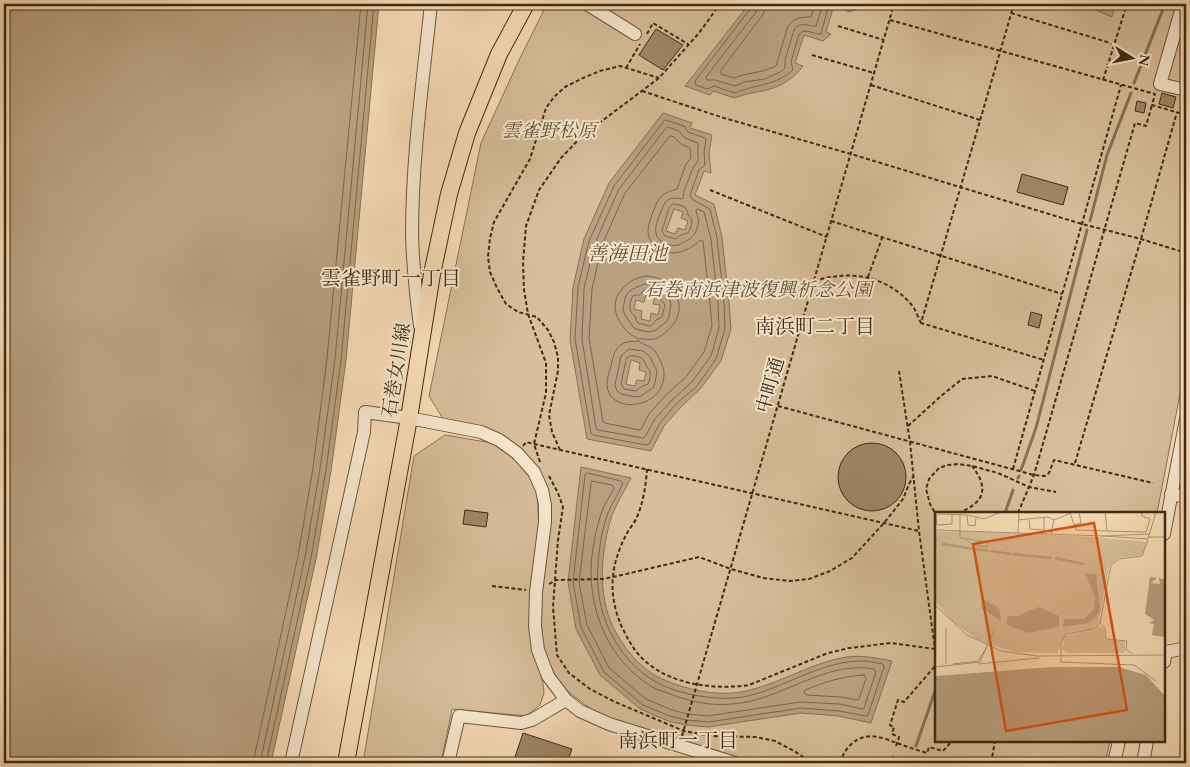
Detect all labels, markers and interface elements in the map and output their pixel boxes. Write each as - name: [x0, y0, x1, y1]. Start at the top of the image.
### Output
- north arrow: [1108, 32, 1158, 82]
- text: N: [1135, 53, 1155, 68]
- park label: 雲雀野松原: [501, 118, 599, 143]
- water label: 善海田池: [587, 240, 669, 266]
- district label: 雲雀野町一丁目: [321, 265, 461, 291]
- park label: 石巻南浜津波復興祈念公園: [644, 277, 875, 302]
- district label: 南浜町二丁目: [755, 313, 875, 339]
- street label: 石巻女川線: [376, 321, 416, 419]
- street label: 中町通: [750, 354, 790, 416]
- inset map: [935, 512, 1165, 742]
- district label: 南浜町一丁目: [618, 727, 738, 753]

